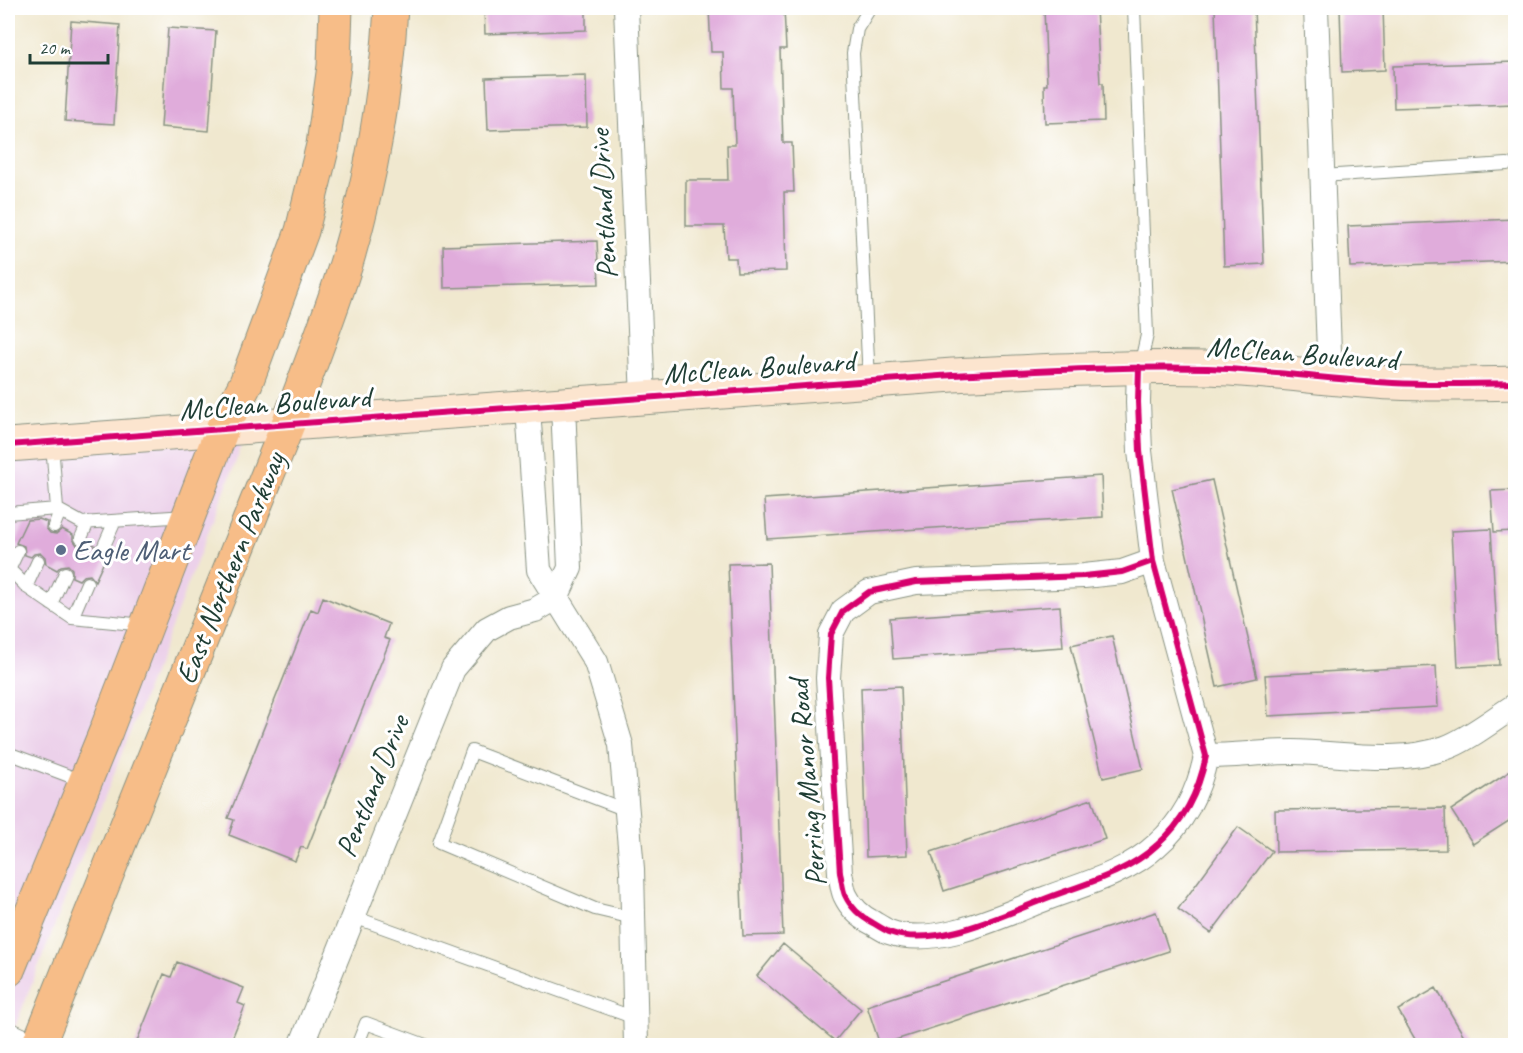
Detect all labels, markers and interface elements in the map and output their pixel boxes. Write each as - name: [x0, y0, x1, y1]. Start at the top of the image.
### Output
- scale bar: [30, 27, 108, 65]
- text: 20 m: [39, 37, 72, 59]
- street label: Pentland Drive: [580, 126, 626, 280]
- street label: McClean Boulevard: [1205, 327, 1403, 379]
- street label: McClean Boulevard: [662, 341, 860, 393]
- street label: McClean Boulevard: [178, 377, 376, 429]
- street label: East Northern Parkway: [166, 445, 294, 689]
- place label: Eagle Mart: [73, 531, 192, 569]
- marker: Eagle Mart: [54, 543, 68, 557]
- street label: Perring Manor Road: [779, 674, 835, 888]
- street label: Pentland Drive: [326, 707, 418, 862]

